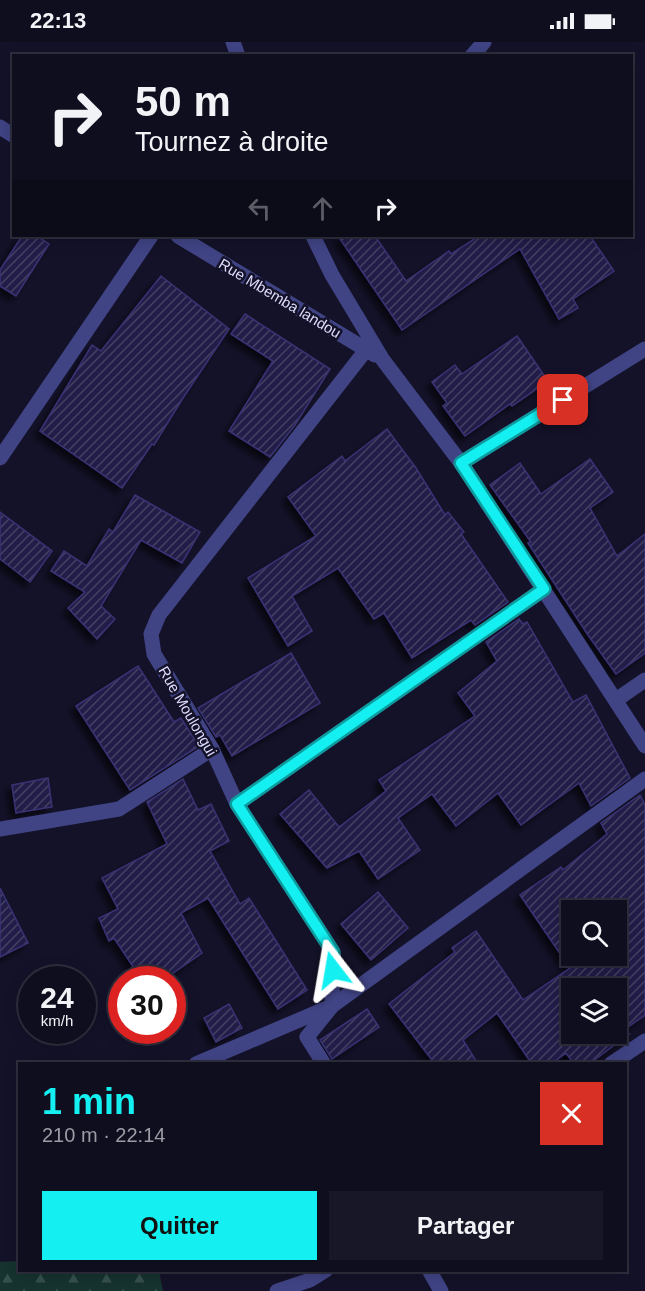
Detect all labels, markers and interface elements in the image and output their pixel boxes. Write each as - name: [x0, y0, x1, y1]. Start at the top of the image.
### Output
- text: 22:13: [30, 8, 86, 33]
- icon: right: [36, 78, 114, 156]
- text: 50 m: [135, 78, 231, 125]
- text: Tournez à droite: [135, 127, 329, 157]
- icon: left: [243, 192, 276, 225]
- icon: ahead: [306, 192, 339, 225]
- icon: right: [369, 192, 402, 225]
- street label: Rue Mbemba landou: [216, 255, 344, 341]
- pin: [537, 374, 588, 425]
- icon: arrive: [546, 383, 579, 416]
- street label: Rue Moulongui: [155, 663, 221, 759]
- map controls: [561, 900, 627, 1044]
- button: search: [561, 900, 627, 966]
- position arrow: [301, 938, 365, 1002]
- speed limit sign: 30: [108, 966, 186, 1044]
- button: layers: [561, 978, 627, 1044]
- text: 24: [40, 981, 74, 1014]
- text: km/h: [41, 1012, 73, 1029]
- text: 1 min: [42, 1081, 136, 1122]
- button: close: [540, 1082, 603, 1145]
- text: 210 m · 22:14: [42, 1124, 165, 1146]
- button: Quitter: [42, 1191, 317, 1260]
- button: Partager: [329, 1191, 603, 1260]

